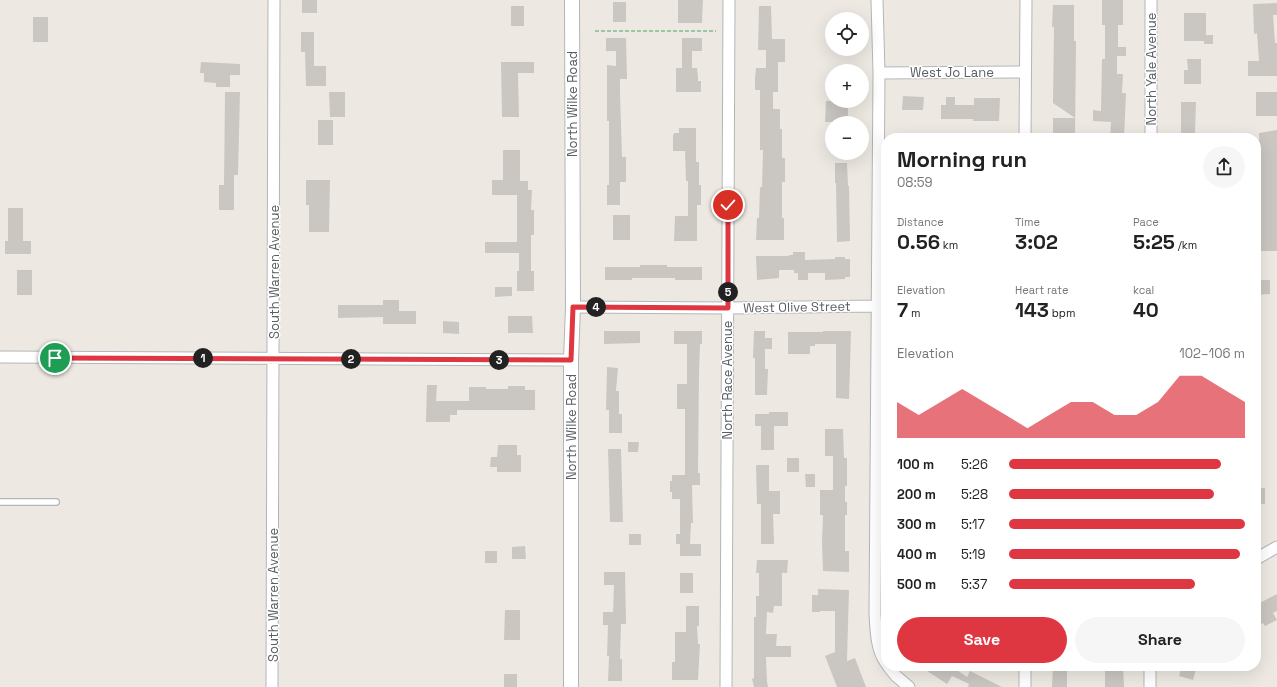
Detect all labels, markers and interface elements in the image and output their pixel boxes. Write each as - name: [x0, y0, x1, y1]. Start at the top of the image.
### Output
- map controls: [825, 12, 869, 160]
- button: locate: [825, 12, 869, 56]
- street label: North Yale Avenue: [1143, 12, 1160, 126]
- street label: North Wilke Road: [564, 51, 581, 157]
- button: +: [825, 64, 869, 108]
- street label: West Jo Lane: [910, 64, 994, 81]
- button: −: [825, 116, 869, 160]
- text: Morning run: [897, 145, 1027, 173]
- button: share: [1203, 146, 1245, 188]
- text: 08:59: [897, 174, 932, 191]
- pin: [711, 188, 745, 222]
- icon: check: [717, 194, 739, 216]
- street label: South Warren Avenue: [266, 205, 283, 339]
- text: Distance: [897, 215, 944, 229]
- text: Time: [1015, 215, 1040, 229]
- text: Pace: [1133, 215, 1159, 229]
- text: 0.56: [897, 229, 940, 255]
- text: 3:02: [1015, 229, 1058, 255]
- text: 5:25: [1133, 229, 1175, 255]
- text: km: [940, 238, 958, 252]
- text: /km: [1175, 238, 1197, 252]
- pin: 5: [718, 282, 738, 302]
- text: Elevation: [897, 283, 945, 297]
- text: Heart rate: [1015, 283, 1068, 297]
- text: kcal: [1133, 283, 1154, 297]
- text: 5: [725, 285, 731, 299]
- pin: 4: [586, 297, 606, 317]
- text: 7: [897, 297, 908, 323]
- text: 143: [1015, 297, 1049, 323]
- text: 40: [1133, 297, 1159, 323]
- street label: West Olive Street: [743, 298, 851, 316]
- text: 4: [593, 300, 600, 314]
- text: m: [908, 306, 920, 320]
- text: bpm: [1049, 306, 1075, 320]
- street label: North Race Avenue: [719, 321, 736, 439]
- pin: [38, 341, 72, 375]
- text: Elevation: [897, 345, 954, 362]
- text: 102–106 m: [1179, 345, 1245, 362]
- icon: arrive: [44, 347, 66, 369]
- pin: 1: [193, 348, 213, 368]
- pin: 2: [341, 349, 361, 369]
- pin: 3: [489, 350, 509, 370]
- text: 1: [201, 351, 205, 365]
- text: 2: [348, 352, 354, 366]
- text: 3: [496, 353, 502, 367]
- street label: North Wilke Road: [563, 374, 580, 480]
- text: 100 m: [897, 456, 934, 473]
- text: 5:26: [961, 456, 988, 473]
- text: 200 m: [897, 486, 936, 503]
- text: 5:28: [961, 486, 988, 503]
- text: 300 m: [897, 516, 936, 533]
- text: 5:17: [961, 516, 985, 533]
- street label: South Warren Avenue: [265, 528, 282, 662]
- text: 400 m: [897, 546, 937, 563]
- text: 5:19: [961, 546, 985, 563]
- text: 500 m: [897, 576, 936, 593]
- text: 5:37: [961, 576, 987, 593]
- button: Save: [897, 617, 1067, 663]
- button: Share: [1075, 617, 1245, 663]

